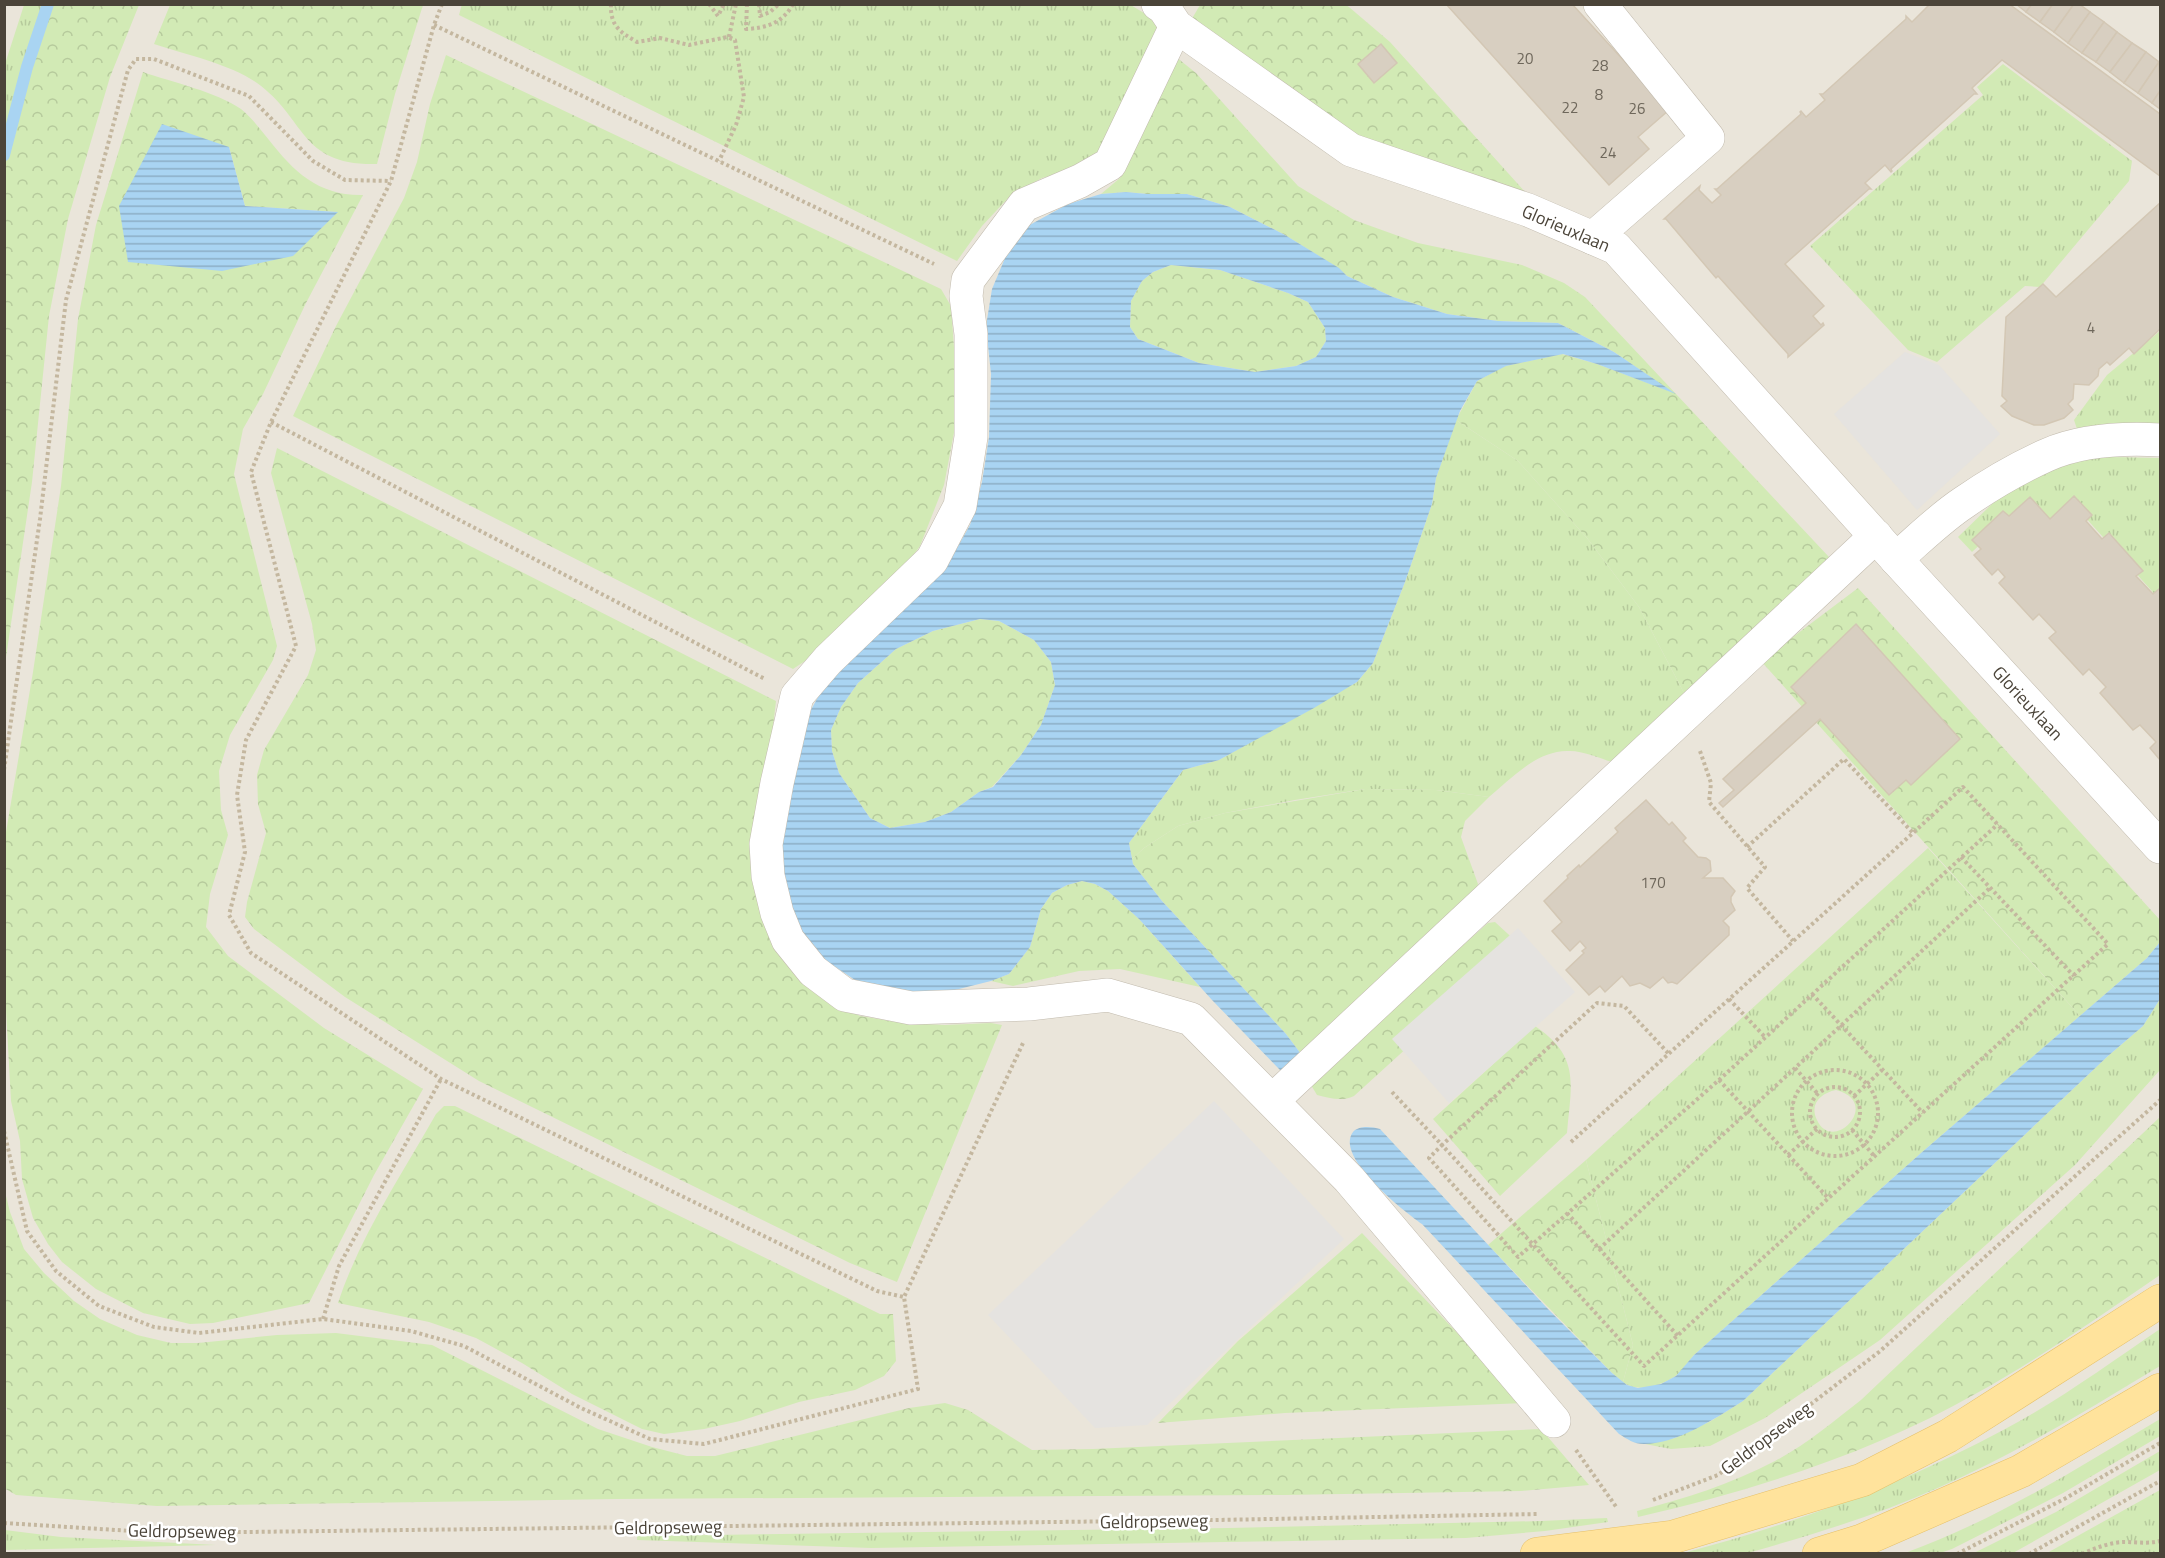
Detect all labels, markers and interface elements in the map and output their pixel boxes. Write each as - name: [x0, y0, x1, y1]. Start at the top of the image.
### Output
- house number: 20: [1517, 47, 1533, 70]
- house number: 28: [1592, 54, 1608, 77]
- house number: 8: [1595, 83, 1603, 106]
- house number: 22: [1562, 96, 1578, 119]
- house number: 26: [1629, 97, 1645, 120]
- house number: 24: [1600, 141, 1616, 164]
- street label: Glorieuxlaan: [1518, 197, 1614, 259]
- house number: 4: [2087, 316, 2095, 339]
- street label: Glorieuxlaan: [1986, 660, 2070, 746]
- house number: 170: [1640, 871, 1666, 894]
- street label: Geldropseweg: [1715, 1395, 1817, 1481]
- street label: Geldropseweg: [1100, 1507, 1208, 1535]
- street label: Geldropseweg: [614, 1513, 722, 1541]
- street label: Geldropseweg: [128, 1517, 236, 1545]

